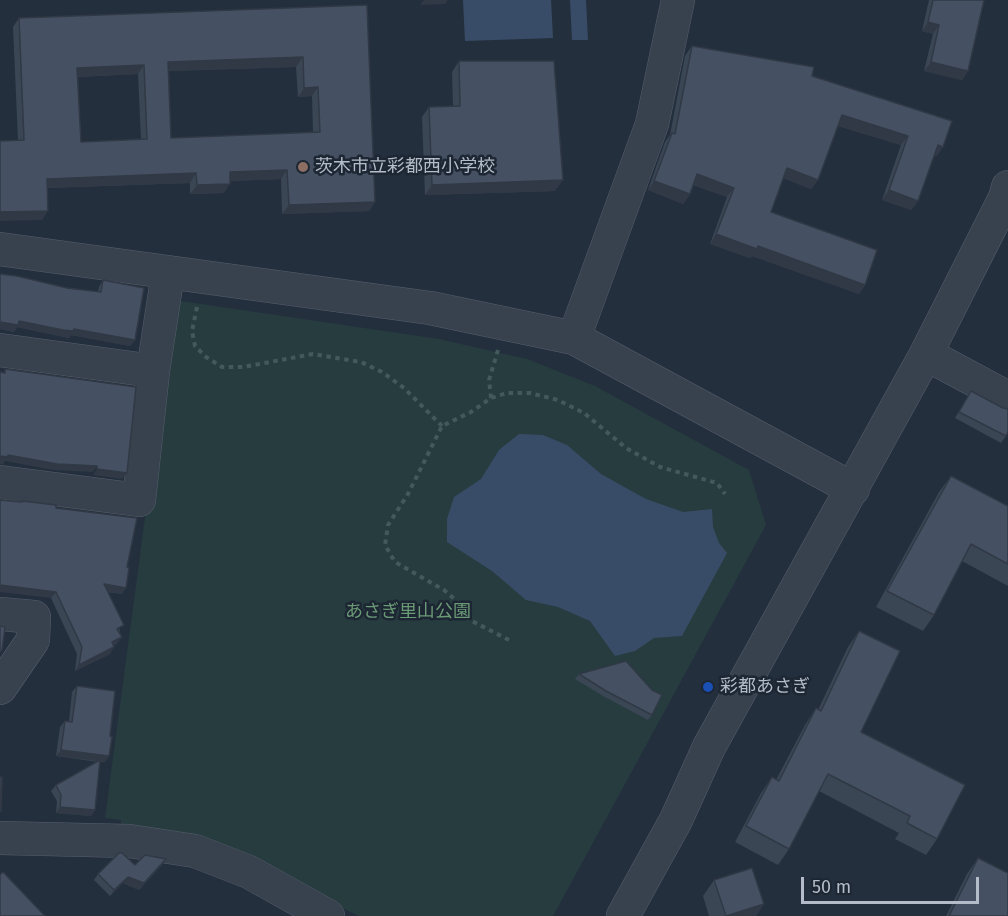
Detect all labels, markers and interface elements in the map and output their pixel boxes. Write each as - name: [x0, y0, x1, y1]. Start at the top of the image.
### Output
- place label: 茨木市立彩都西小学校: [315, 156, 495, 178]
- marker: 茨木市立彩都西小学校: [296, 160, 310, 174]
- park label: あさぎ里山公園: [345, 601, 471, 623]
- place label: 彩都あさぎ: [720, 676, 810, 698]
- marker: 彩都あさぎ: [701, 680, 715, 694]
- scale bar: [804, 865, 982, 903]
- text: 50 m: [812, 876, 851, 898]

